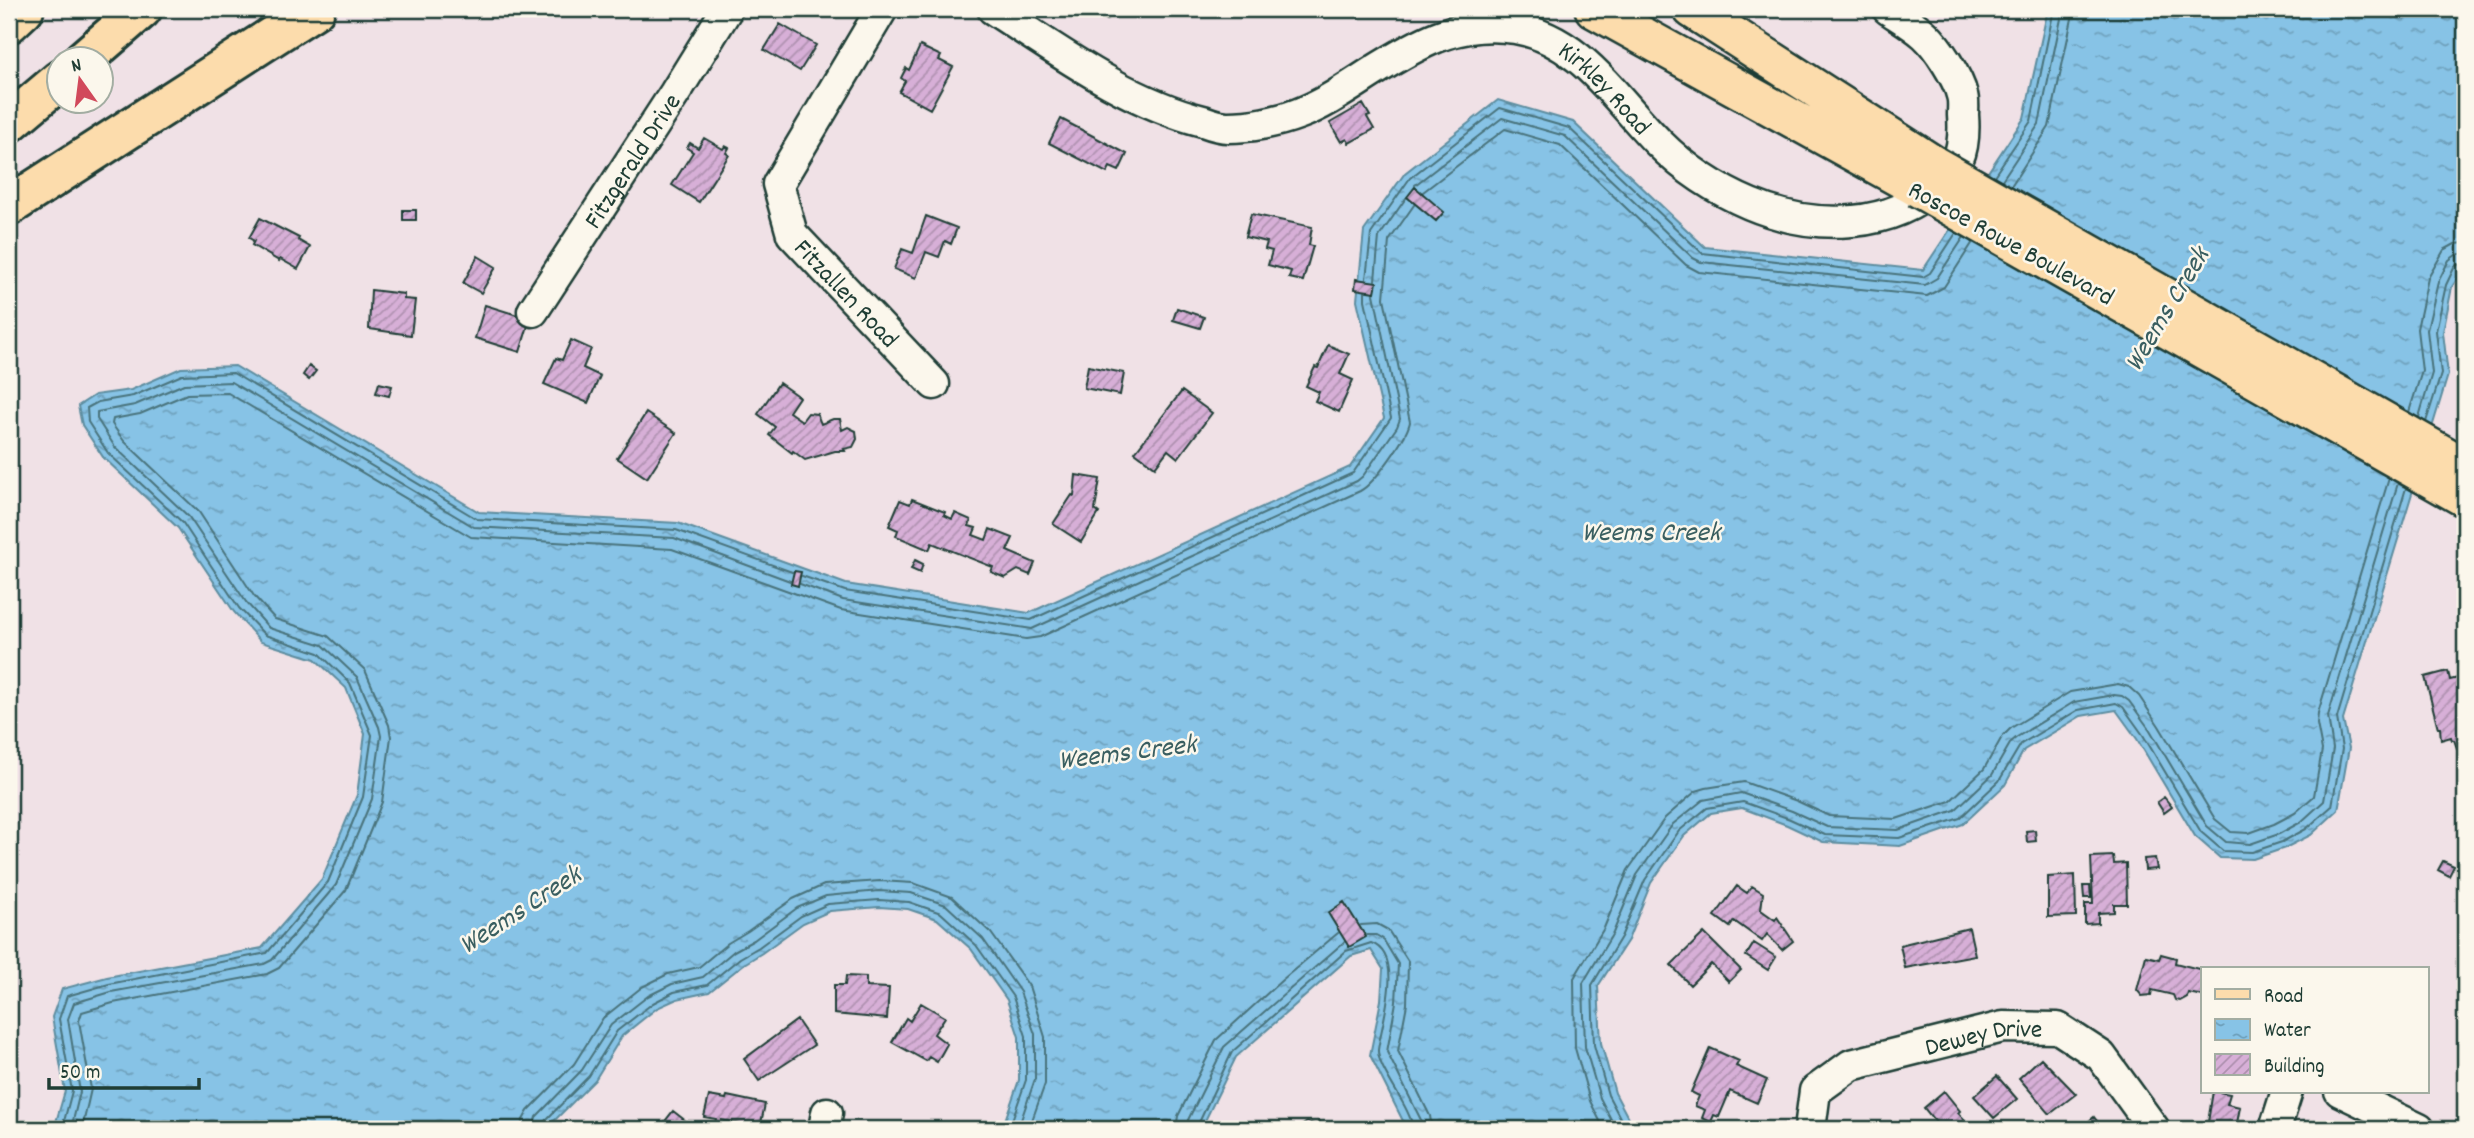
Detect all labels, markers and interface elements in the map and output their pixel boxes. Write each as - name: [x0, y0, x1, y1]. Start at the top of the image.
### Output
- street label: Kirkley Road: [1550, 34, 1658, 145]
- north arrow: [46, 46, 116, 116]
- text: N: [69, 53, 85, 81]
- street label: Fitzgerald Drive: [576, 87, 692, 237]
- street label: Roscoe Rowe Boulevard: [1901, 173, 2120, 317]
- street label: Fitzallen Road: [784, 232, 906, 358]
- water label: Weems Creek: [2116, 239, 2223, 380]
- water label: Weems Creek: [1582, 515, 1723, 555]
- water label: Weems Creek: [1056, 726, 1201, 783]
- water label: Weems Creek: [453, 856, 593, 967]
- legend: [2201, 967, 2428, 1092]
- text: Road: [2264, 983, 2303, 1013]
- street label: Dewey Drive: [1921, 1012, 2043, 1068]
- text: Water: [2264, 1017, 2311, 1047]
- scale bar: [49, 1047, 200, 1091]
- text: Building: [2264, 1053, 2324, 1083]
- text: 50 m: [60, 1059, 100, 1089]

